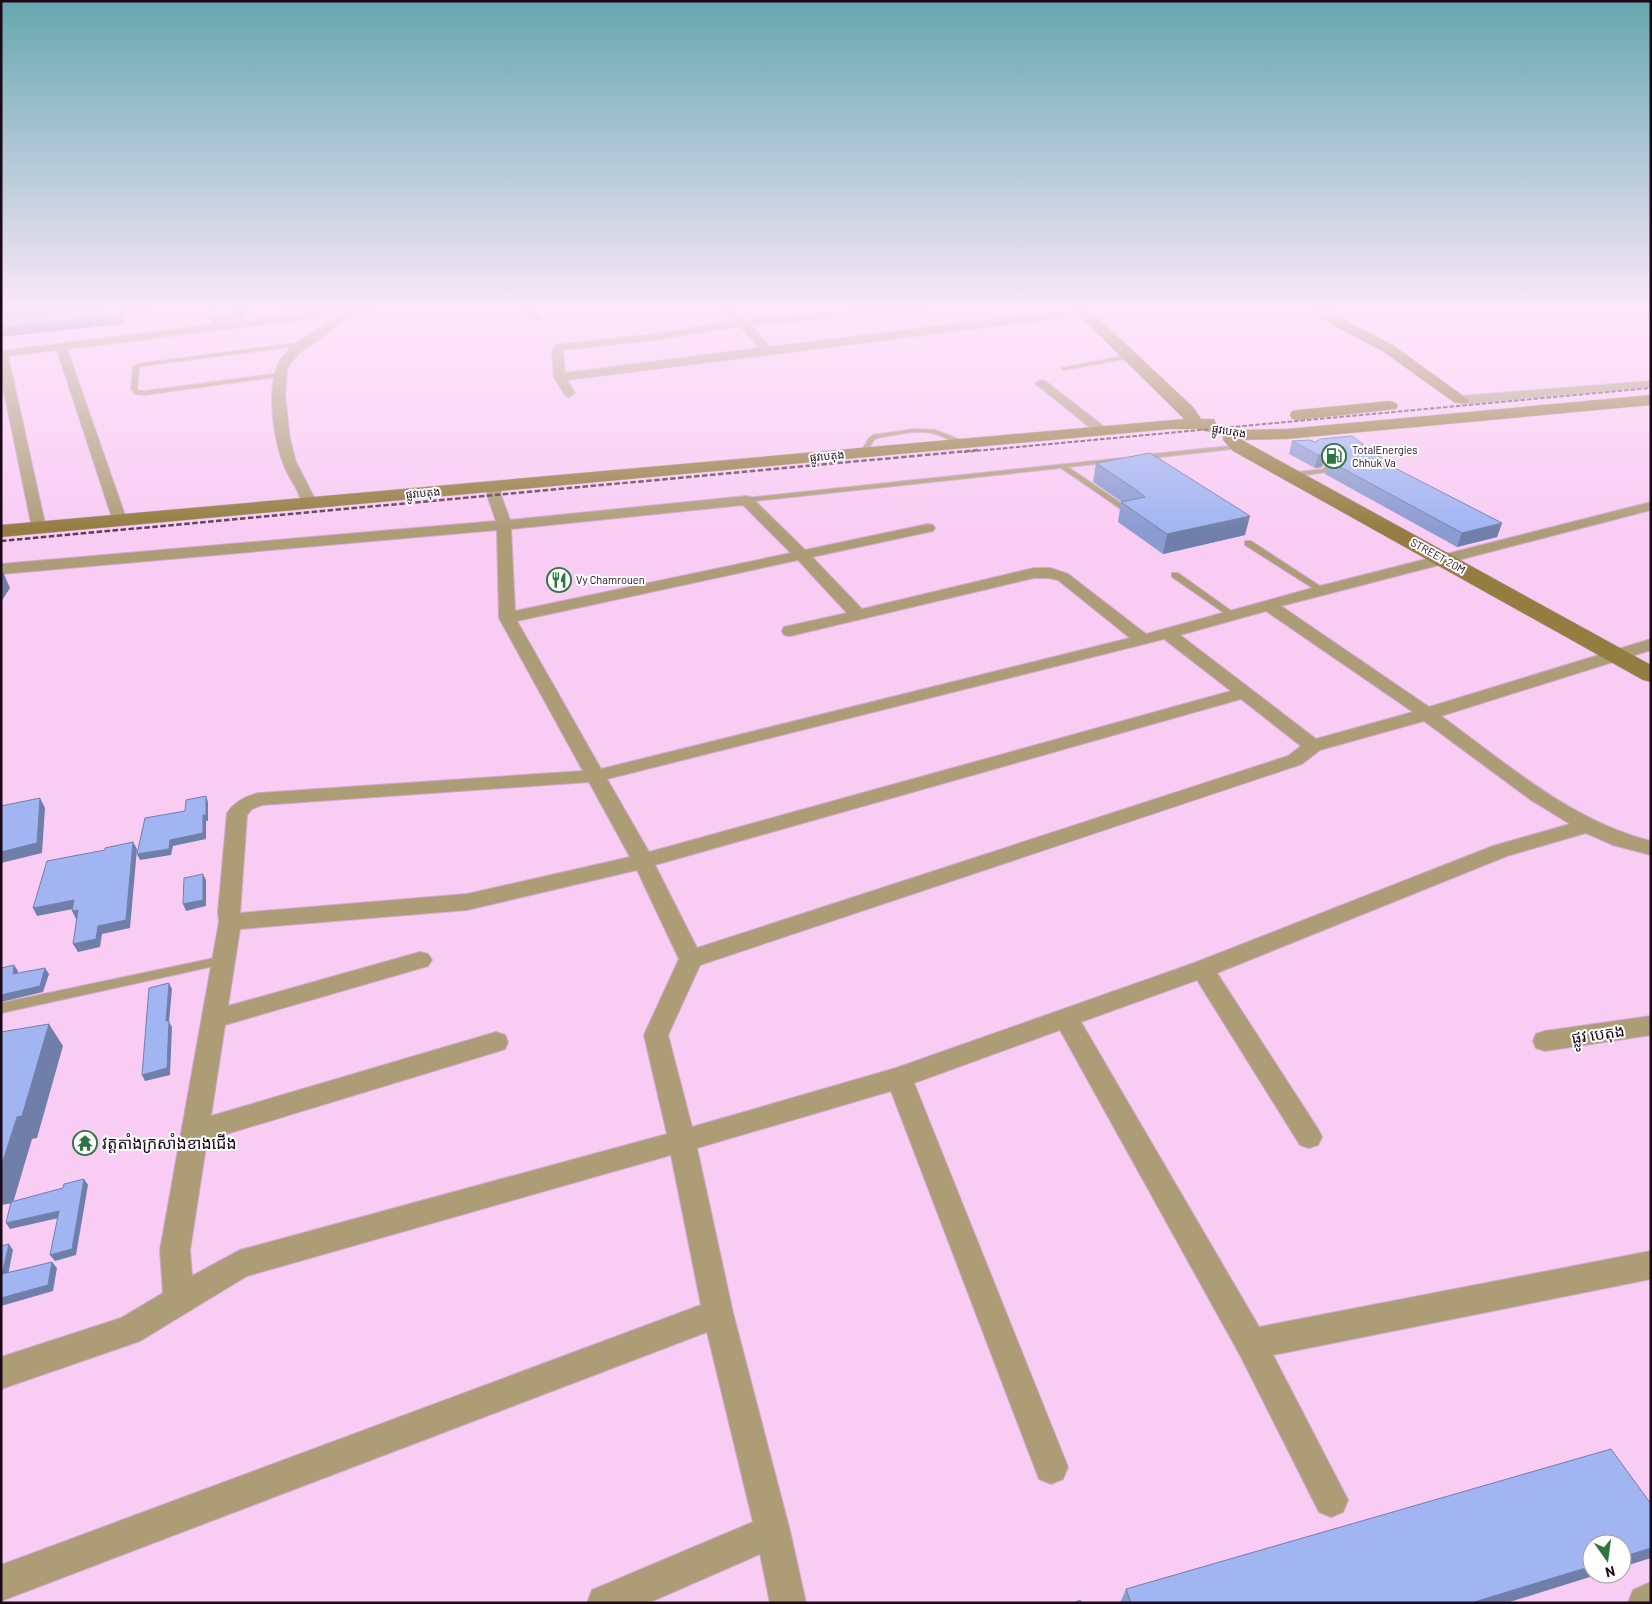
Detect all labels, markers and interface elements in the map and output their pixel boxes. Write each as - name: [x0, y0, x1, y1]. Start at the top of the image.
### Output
- street label: ផ្លូវបេតុង: [1210, 421, 1247, 444]
- fuel station icon: TotalEnergies Chhuk Va: [1321, 443, 1347, 469]
- place label: TotalEnergies Chhuk Va: [1352, 443, 1418, 469]
- street label: ផ្លូវបេតុង: [809, 448, 845, 468]
- street label: ផ្លូវបេតុង: [405, 485, 441, 505]
- street label: STREET 20M: [1408, 535, 1468, 576]
- restaurant icon: Vy Chamrouen: [546, 567, 572, 593]
- place label: Vy Chamrouen: [576, 573, 645, 586]
- street label: ផ្លូវ បេតុង: [1570, 1020, 1627, 1052]
- temple icon: វត្តតាំងក្រសាំងខាងជើង: [72, 1130, 98, 1156]
- place label: វត្តតាំងក្រសាំងខាងជើង: [102, 1133, 237, 1153]
- north arrow: [1582, 1534, 1632, 1584]
- text: N: [1604, 1563, 1617, 1581]

